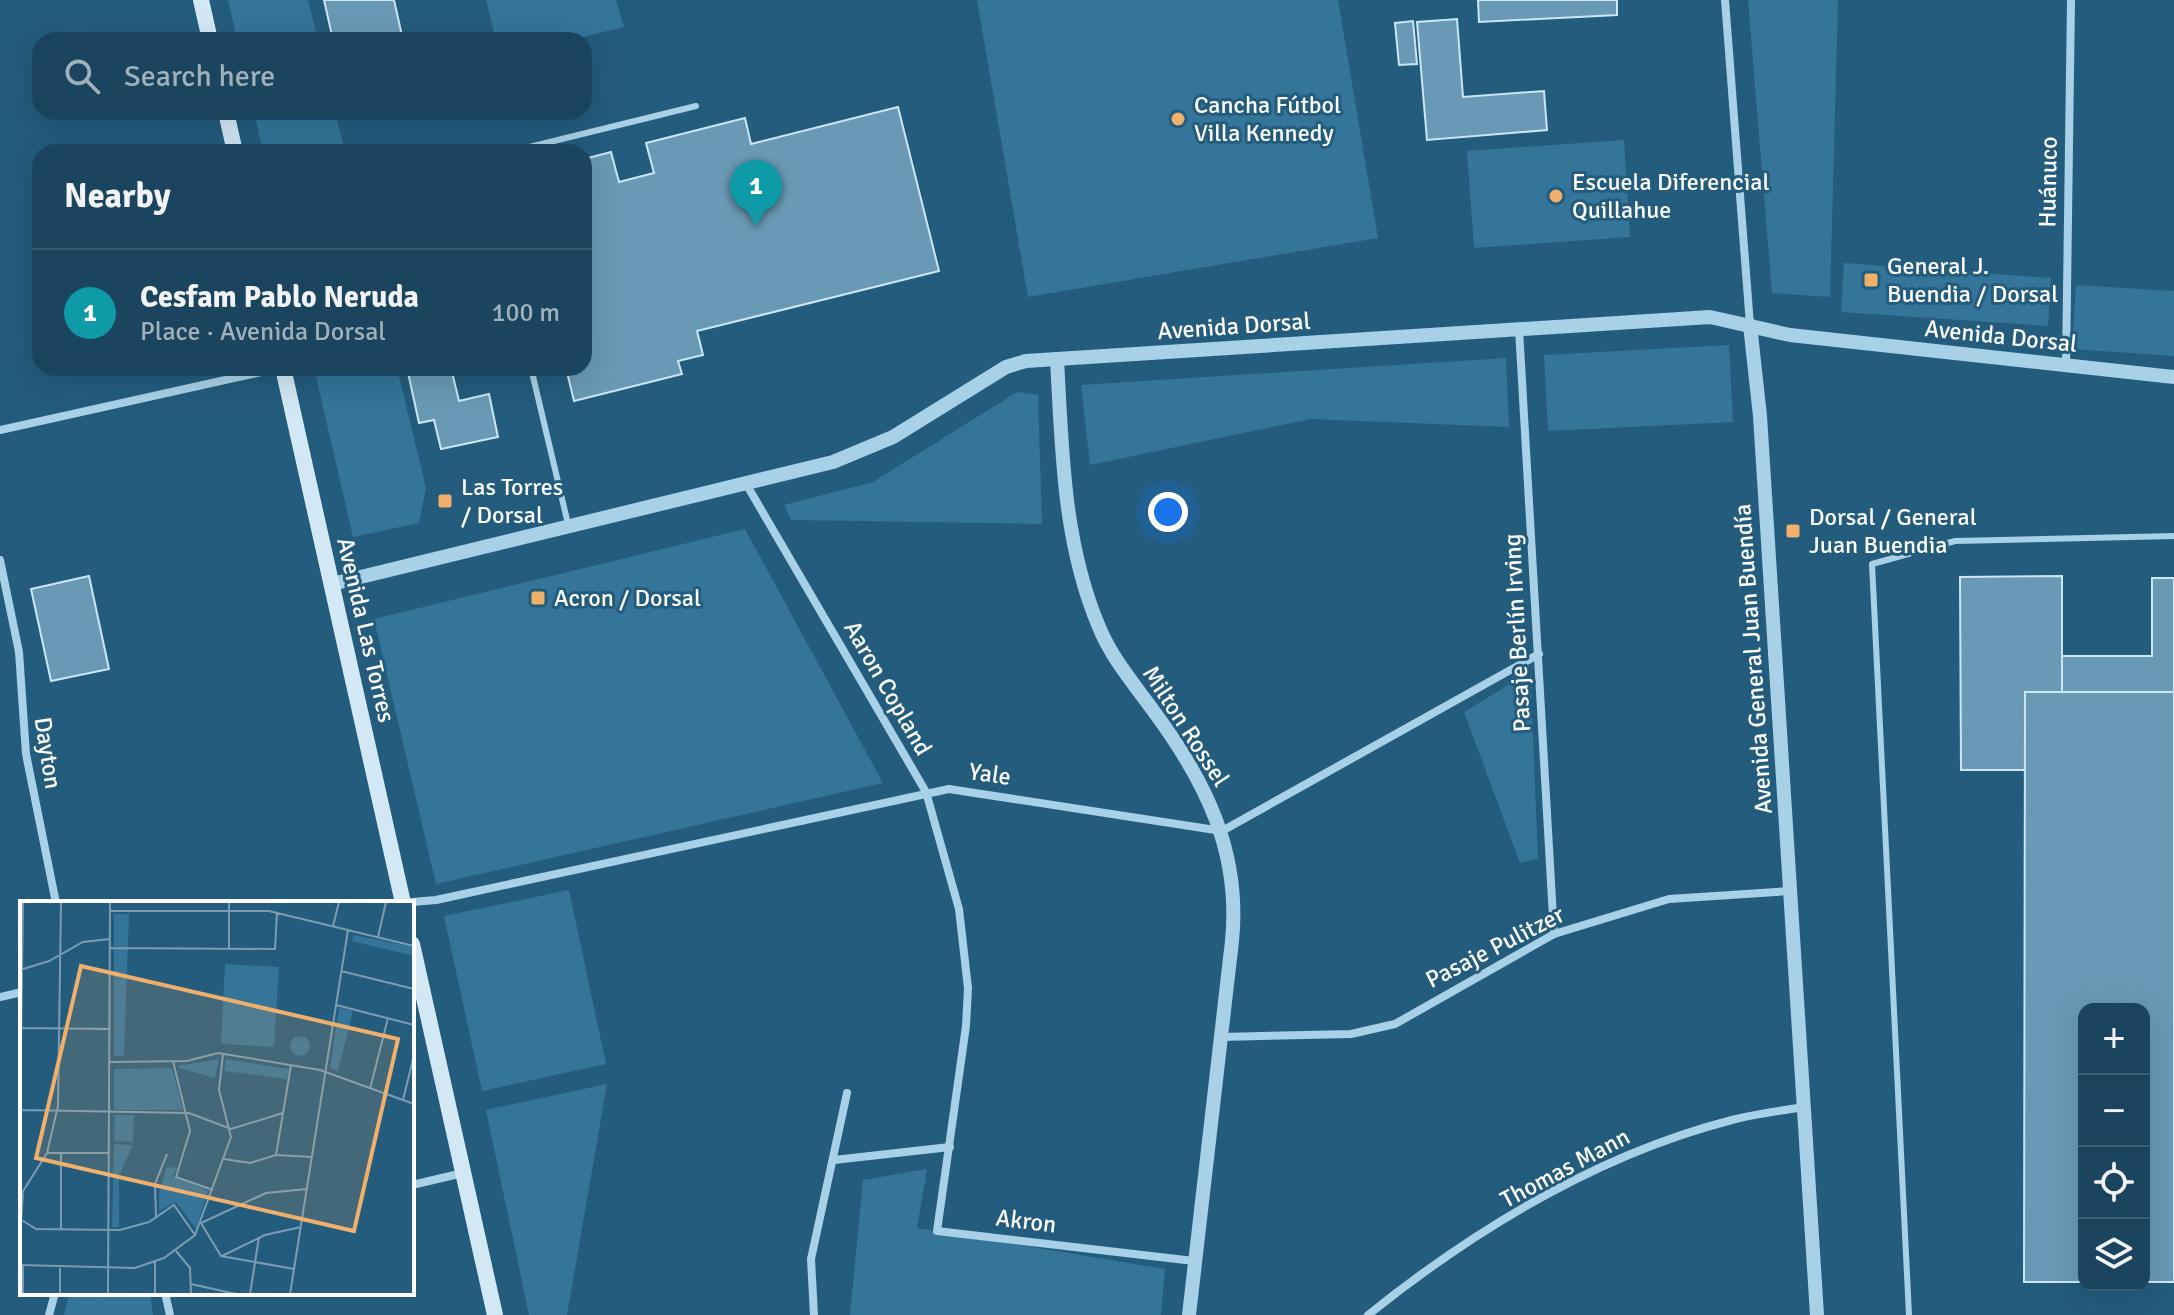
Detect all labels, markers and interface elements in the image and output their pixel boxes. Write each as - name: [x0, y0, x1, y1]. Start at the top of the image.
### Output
- search box: [32, 32, 592, 120]
- icon: search: [60, 54, 104, 98]
- text: Search here: [124, 58, 275, 95]
- place label: Cancha Fútbol Villa Kennedy: [1194, 90, 1341, 148]
- marker: Cancha Fútbol Villa Kennedy: [1169, 110, 1187, 128]
- street label: Huánuco: [2032, 136, 2064, 228]
- pin: 1: [730, 160, 782, 226]
- place label: Escuela Diferencial Quillahue: [1572, 167, 1770, 225]
- text: Nearby: [64, 175, 171, 217]
- marker: Escuela Diferencial Quillahue: [1547, 187, 1565, 205]
- place label: General J. Buendia / Dorsal: [1887, 251, 2058, 309]
- marker: General J. Buendia / Dorsal: [1862, 271, 1880, 289]
- text: Cesfam Pablo Neruda: [140, 279, 419, 316]
- text: 1: [83, 297, 97, 329]
- text: 100 m: [491, 297, 560, 329]
- street label: Avenida Dorsal: [1157, 306, 1311, 346]
- street label: Avenida Dorsal: [1923, 313, 2079, 359]
- text: Place · Avenida Dorsal: [140, 316, 386, 348]
- place label: Las Torres / Dorsal: [461, 472, 563, 530]
- marker: Las Torres / Dorsal: [436, 492, 454, 510]
- your location: [1148, 492, 1188, 532]
- place label: Dorsal / General Juan Buendia: [1809, 502, 1977, 560]
- street label: Avenida General Juan Buendía: [1727, 503, 1779, 815]
- marker: Dorsal / General Juan Buendia: [1784, 522, 1802, 540]
- street label: Pasaje Berlín Irving: [1497, 533, 1537, 733]
- street label: Avenida Las Torres: [330, 535, 402, 725]
- place label: Acron / Dorsal: [554, 583, 701, 613]
- marker: Acron / Dorsal: [529, 589, 547, 607]
- street label: Aaron Copland: [837, 615, 939, 761]
- street label: Milton Rossel: [1136, 660, 1236, 792]
- street label: Dayton: [28, 715, 68, 791]
- street label: Yale: [967, 756, 1013, 792]
- street label: Pasaje Pulitzer: [1421, 899, 1570, 995]
- inset map: [20, 901, 414, 1295]
- map controls: [2078, 1003, 2150, 1291]
- button: +: [2078, 1003, 2150, 1075]
- button: −: [2078, 1075, 2150, 1147]
- street label: Thomas Mann: [1495, 1121, 1635, 1215]
- button: locate: [2078, 1147, 2150, 1219]
- street label: Akron: [994, 1202, 1058, 1240]
- button: layers: [2078, 1219, 2150, 1291]

